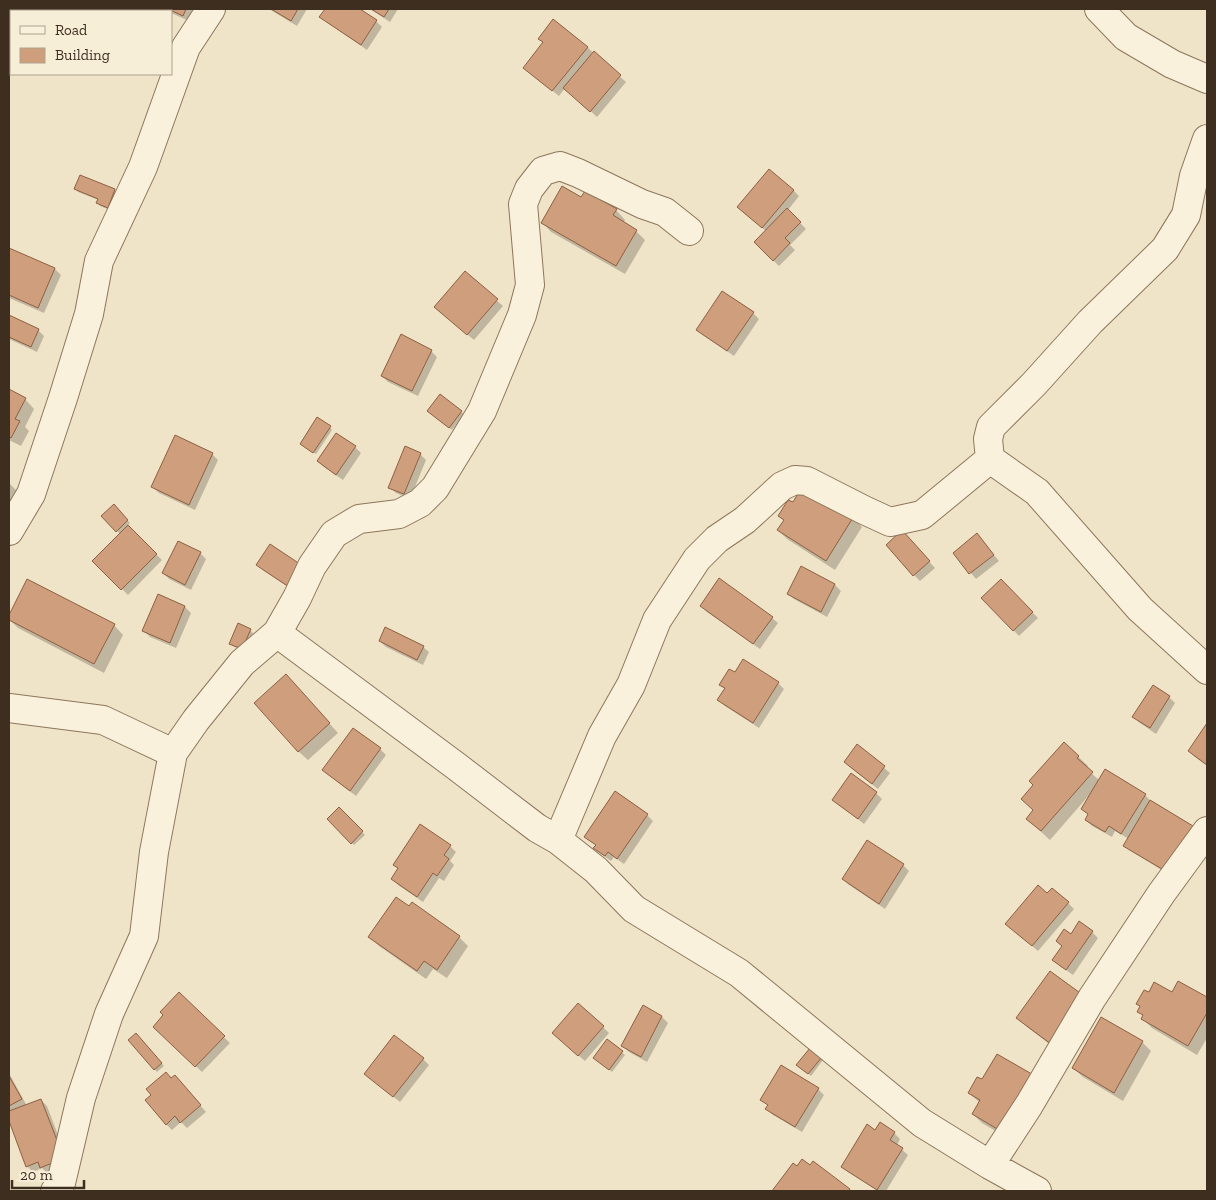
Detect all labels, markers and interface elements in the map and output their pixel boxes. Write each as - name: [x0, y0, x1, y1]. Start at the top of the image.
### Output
- legend: [10, 10, 172, 75]
- text: Road: [55, 21, 88, 39]
- text: Building: [55, 46, 110, 64]
- scale bar: [12, 1158, 85, 1190]
- text: 20 m: [20, 1166, 53, 1184]

